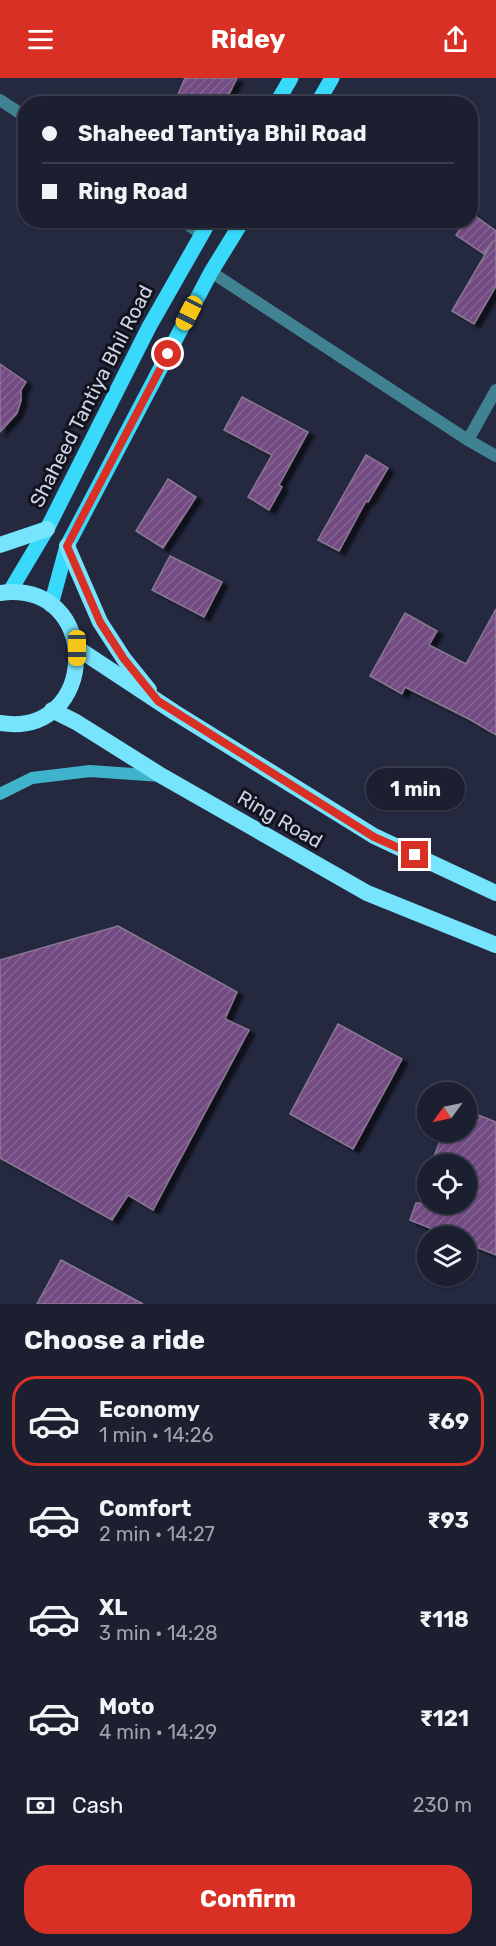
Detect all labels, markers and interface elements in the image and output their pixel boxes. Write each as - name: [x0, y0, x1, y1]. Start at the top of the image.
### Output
- icon: menu: [24, 23, 57, 56]
- text: Ridey: [211, 23, 285, 55]
- icon: share: [439, 23, 472, 56]
- text: Shaheed Tantiya Bhil Road: [78, 120, 367, 147]
- text: Ring Road: [78, 178, 188, 205]
- street label: Shaheed Tantiya Bhil Road: [24, 281, 158, 511]
- car: [173, 293, 205, 333]
- route start: [154, 340, 181, 367]
- car: [68, 630, 86, 666]
- callout: 1 min: [366, 768, 464, 810]
- text: 1 min: [390, 777, 441, 801]
- street label: Ring Road: [233, 785, 327, 853]
- route end: [401, 841, 428, 868]
- north arrow: [417, 1082, 477, 1142]
- map controls: [417, 1082, 477, 1286]
- button: locate: [417, 1154, 477, 1214]
- button: layers: [417, 1226, 477, 1286]
- text: Choose a ride: [24, 1324, 205, 1356]
- icon: car: [27, 1394, 81, 1448]
- text: Economy: [99, 1396, 200, 1423]
- text: ₹69: [427, 1408, 469, 1435]
- text: 1 min · 14:26: [99, 1423, 214, 1447]
- icon: car: [27, 1493, 81, 1547]
- text: Comfort: [99, 1495, 191, 1522]
- text: ₹93: [427, 1507, 469, 1534]
- text: 2 min · 14:27: [99, 1522, 215, 1546]
- icon: car: [27, 1592, 81, 1646]
- text: XL: [99, 1594, 127, 1621]
- text: ₹118: [419, 1606, 469, 1633]
- text: 3 min · 14:28: [99, 1621, 218, 1645]
- icon: car: [27, 1691, 81, 1745]
- text: Moto: [99, 1693, 154, 1720]
- text: ₹121: [420, 1705, 469, 1732]
- text: 4 min · 14:29: [99, 1720, 217, 1744]
- icon: cash: [24, 1789, 57, 1822]
- text: Cash: [72, 1792, 123, 1819]
- text: 230 m: [413, 1793, 472, 1817]
- button: Confirm: [24, 1865, 472, 1934]

